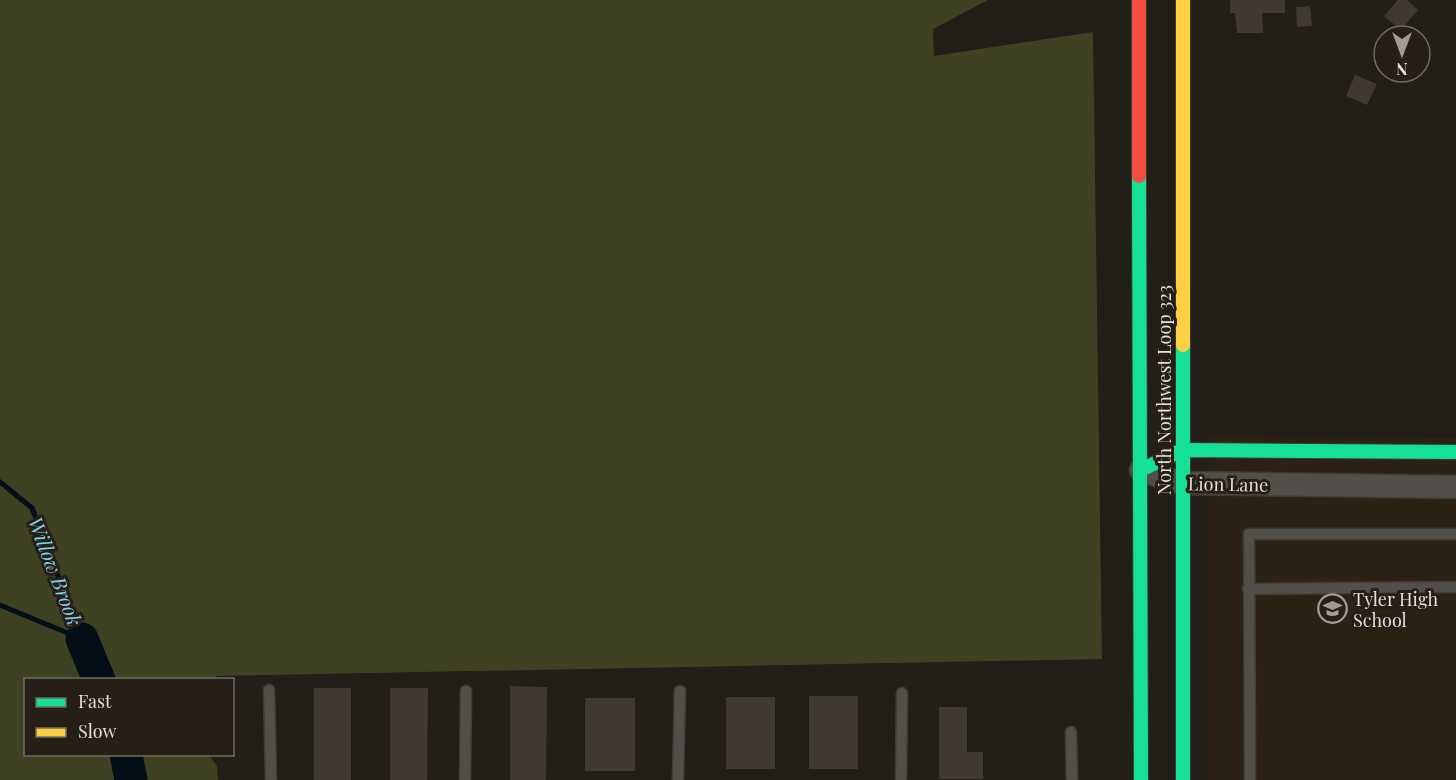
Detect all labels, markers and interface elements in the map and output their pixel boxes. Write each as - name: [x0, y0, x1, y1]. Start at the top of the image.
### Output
- north arrow: [1372, 24, 1432, 84]
- text: N: [1396, 59, 1408, 80]
- street label: North Northwest Loop 323: [1152, 285, 1176, 495]
- street label: Lion Lane: [1188, 471, 1268, 497]
- water label: Willow Brook: [23, 513, 89, 629]
- place label: Tyler High School: [1353, 587, 1438, 632]
- school or university icon: Tyler High School: [1316, 593, 1348, 625]
- legend: [24, 678, 234, 756]
- text: Fast: [78, 689, 112, 713]
- text: Slow: [78, 719, 116, 743]

